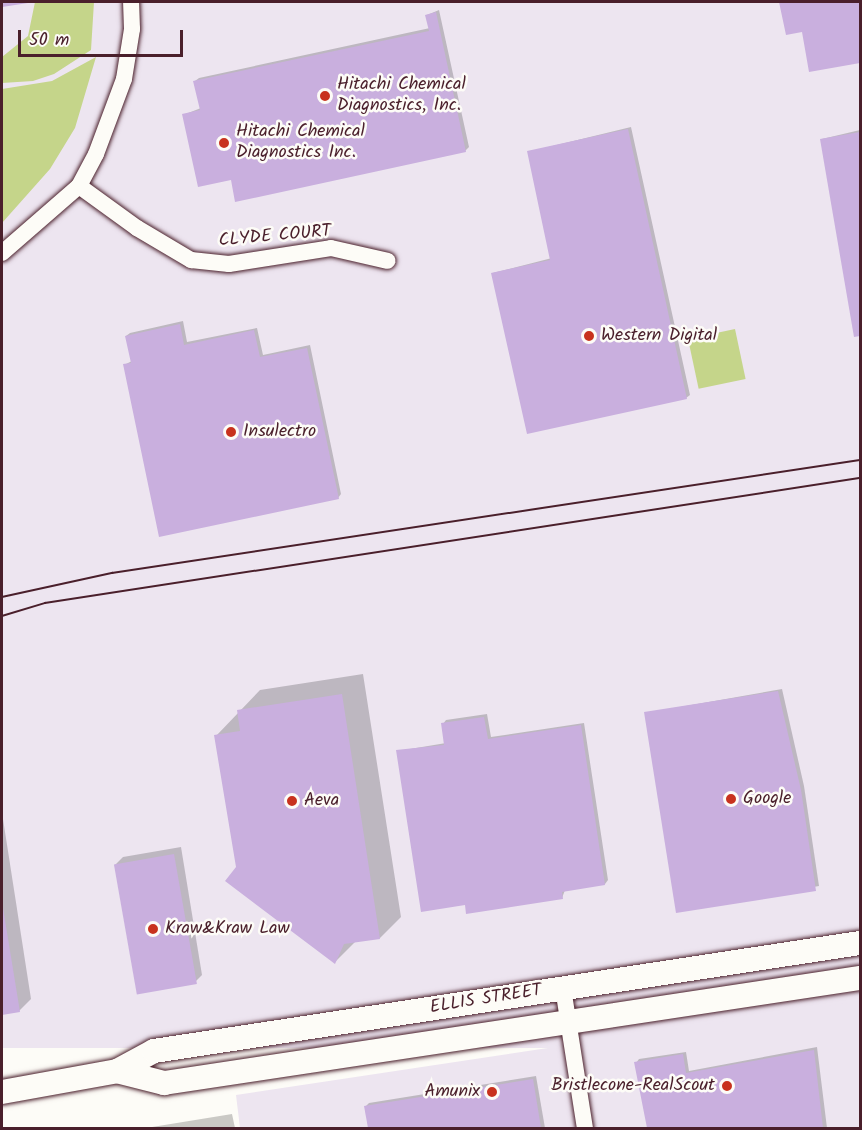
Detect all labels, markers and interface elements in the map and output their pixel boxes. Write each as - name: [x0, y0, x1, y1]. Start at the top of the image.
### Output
- scale bar: [21, 18, 186, 56]
- text: 50 m: [29, 26, 69, 55]
- place label: Hitachi Chemical Diagnostics, Inc.: [337, 75, 466, 118]
- marker: Hitachi Chemical Diagnostics, Inc.: [318, 89, 332, 103]
- place label: Hitachi Chemical Diagnostics Inc.: [236, 122, 365, 164]
- marker: Hitachi Chemical Diagnostics Inc.: [217, 136, 231, 150]
- street label: CLYDE COURT: [218, 221, 332, 253]
- place label: Western Digital: [601, 325, 717, 347]
- marker: Western Digital: [582, 329, 596, 343]
- place label: Insulectro: [243, 421, 316, 443]
- marker: Insulectro: [224, 425, 238, 439]
- place label: Google: [743, 788, 791, 810]
- place label: Aeva: [304, 790, 339, 812]
- marker: Google: [724, 792, 738, 806]
- marker: Aeva: [285, 794, 299, 808]
- place label: Kraw&Kraw Law: [165, 918, 290, 940]
- marker: Kraw&Kraw Law: [146, 922, 160, 936]
- street label: ELLIS STREET: [429, 980, 543, 1020]
- place label: Bristlecone-RealScout: [551, 1075, 715, 1097]
- marker: Bristlecone-RealScout: [720, 1079, 734, 1093]
- place label: Amunix: [425, 1081, 480, 1103]
- marker: Amunix: [485, 1085, 499, 1099]

